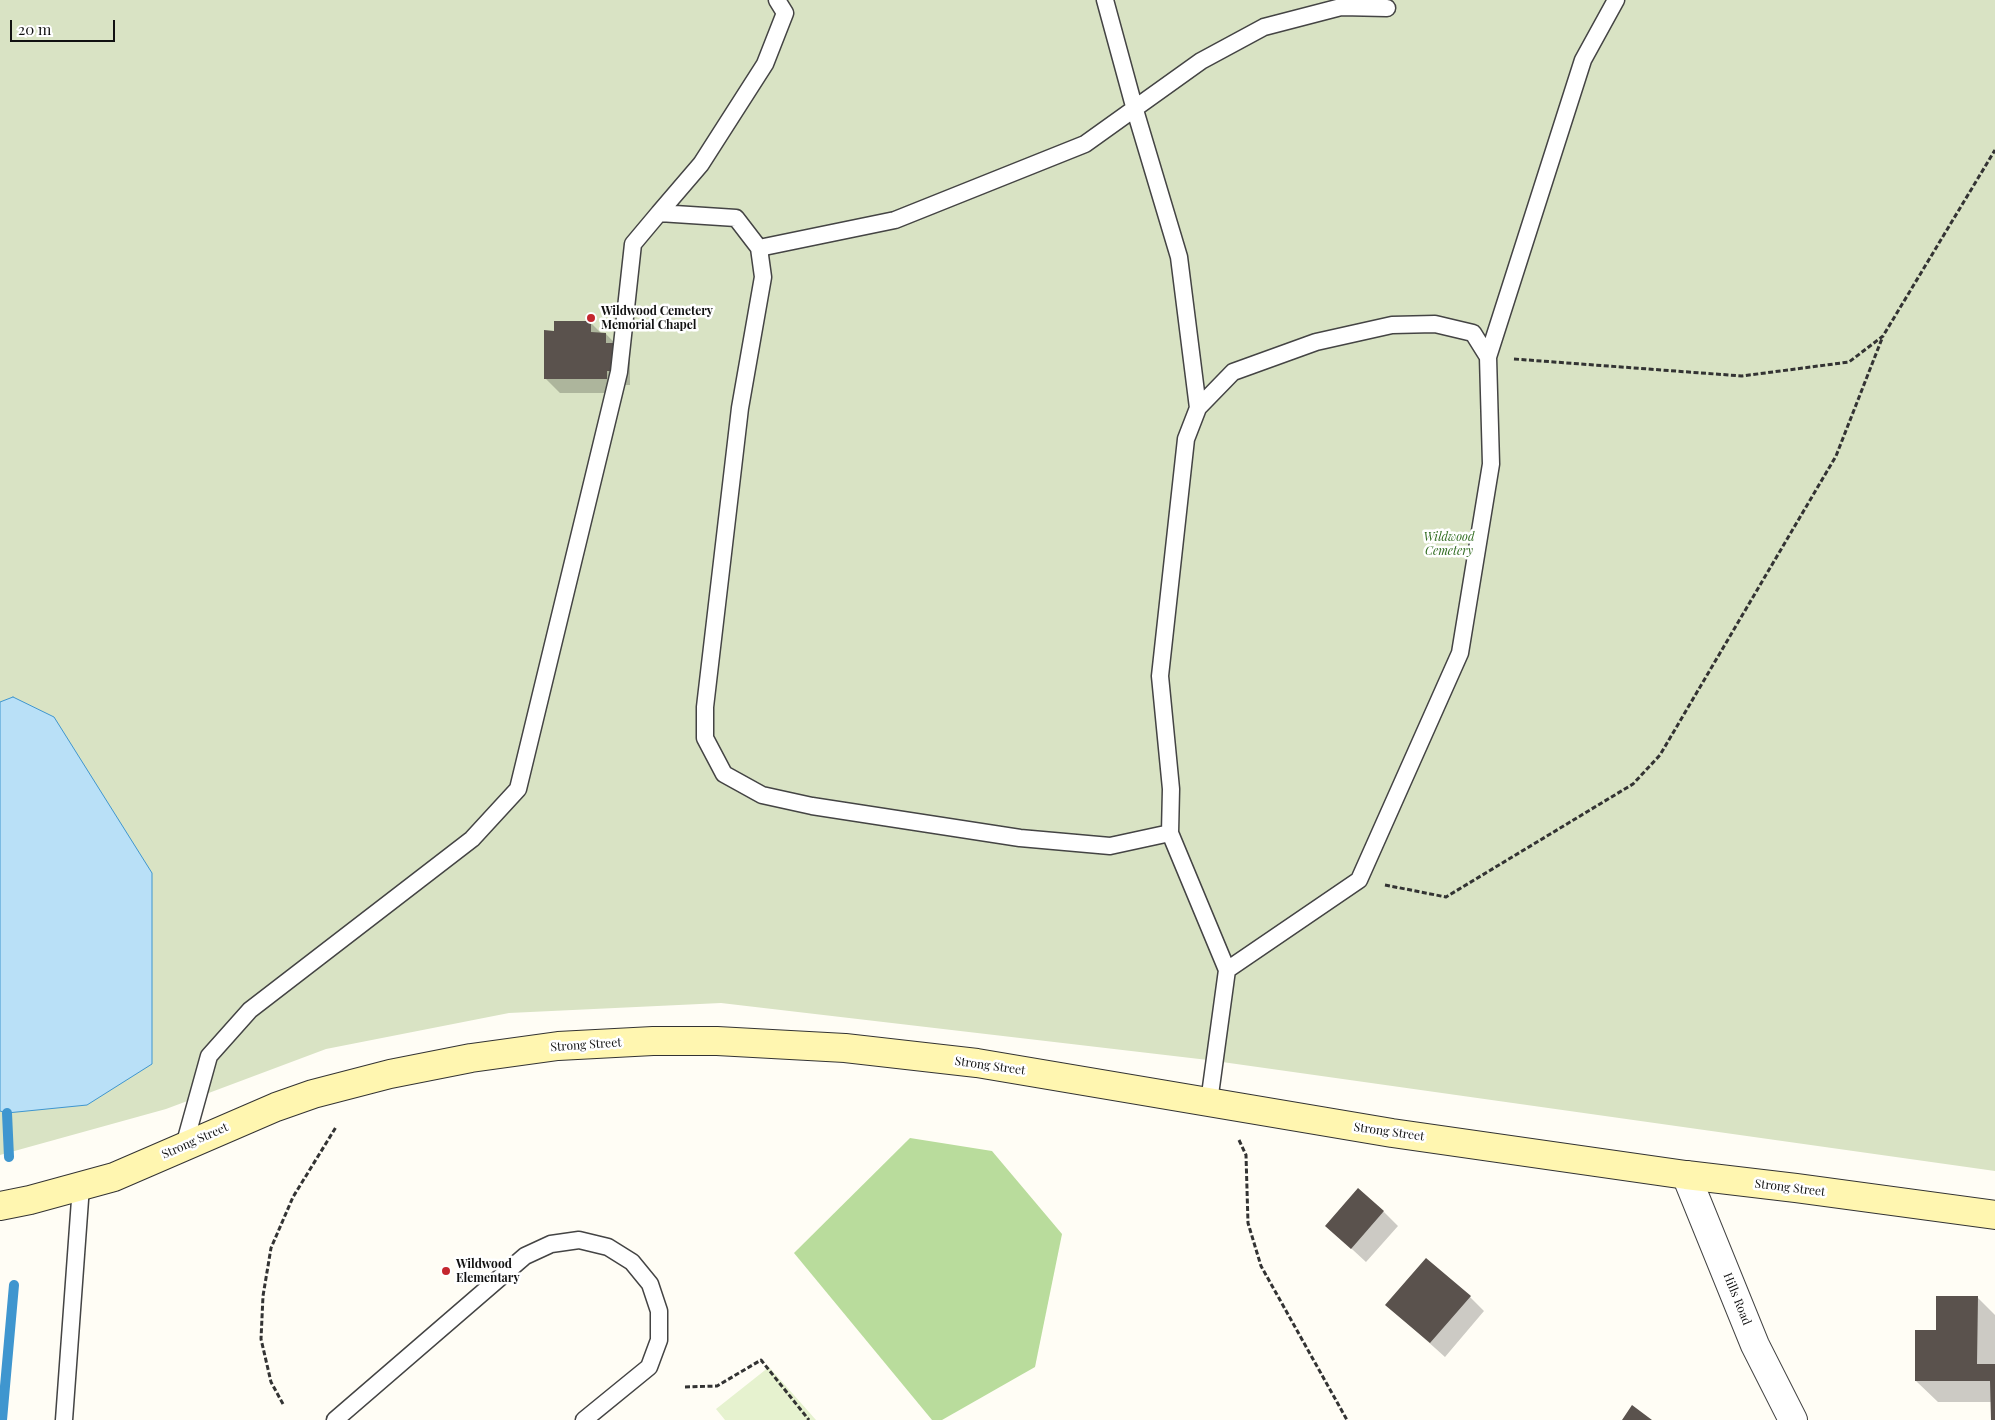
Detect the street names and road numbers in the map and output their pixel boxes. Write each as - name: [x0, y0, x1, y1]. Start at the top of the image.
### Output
- street label: Strong Street: [550, 1035, 622, 1055]
- street label: Strong Street: [954, 1054, 1026, 1078]
- street label: Strong Street: [160, 1120, 230, 1162]
- street label: Strong Street: [1353, 1120, 1425, 1144]
- street label: Strong Street: [1754, 1177, 1826, 1199]
- street label: Hills Road: [1720, 1271, 1754, 1327]

